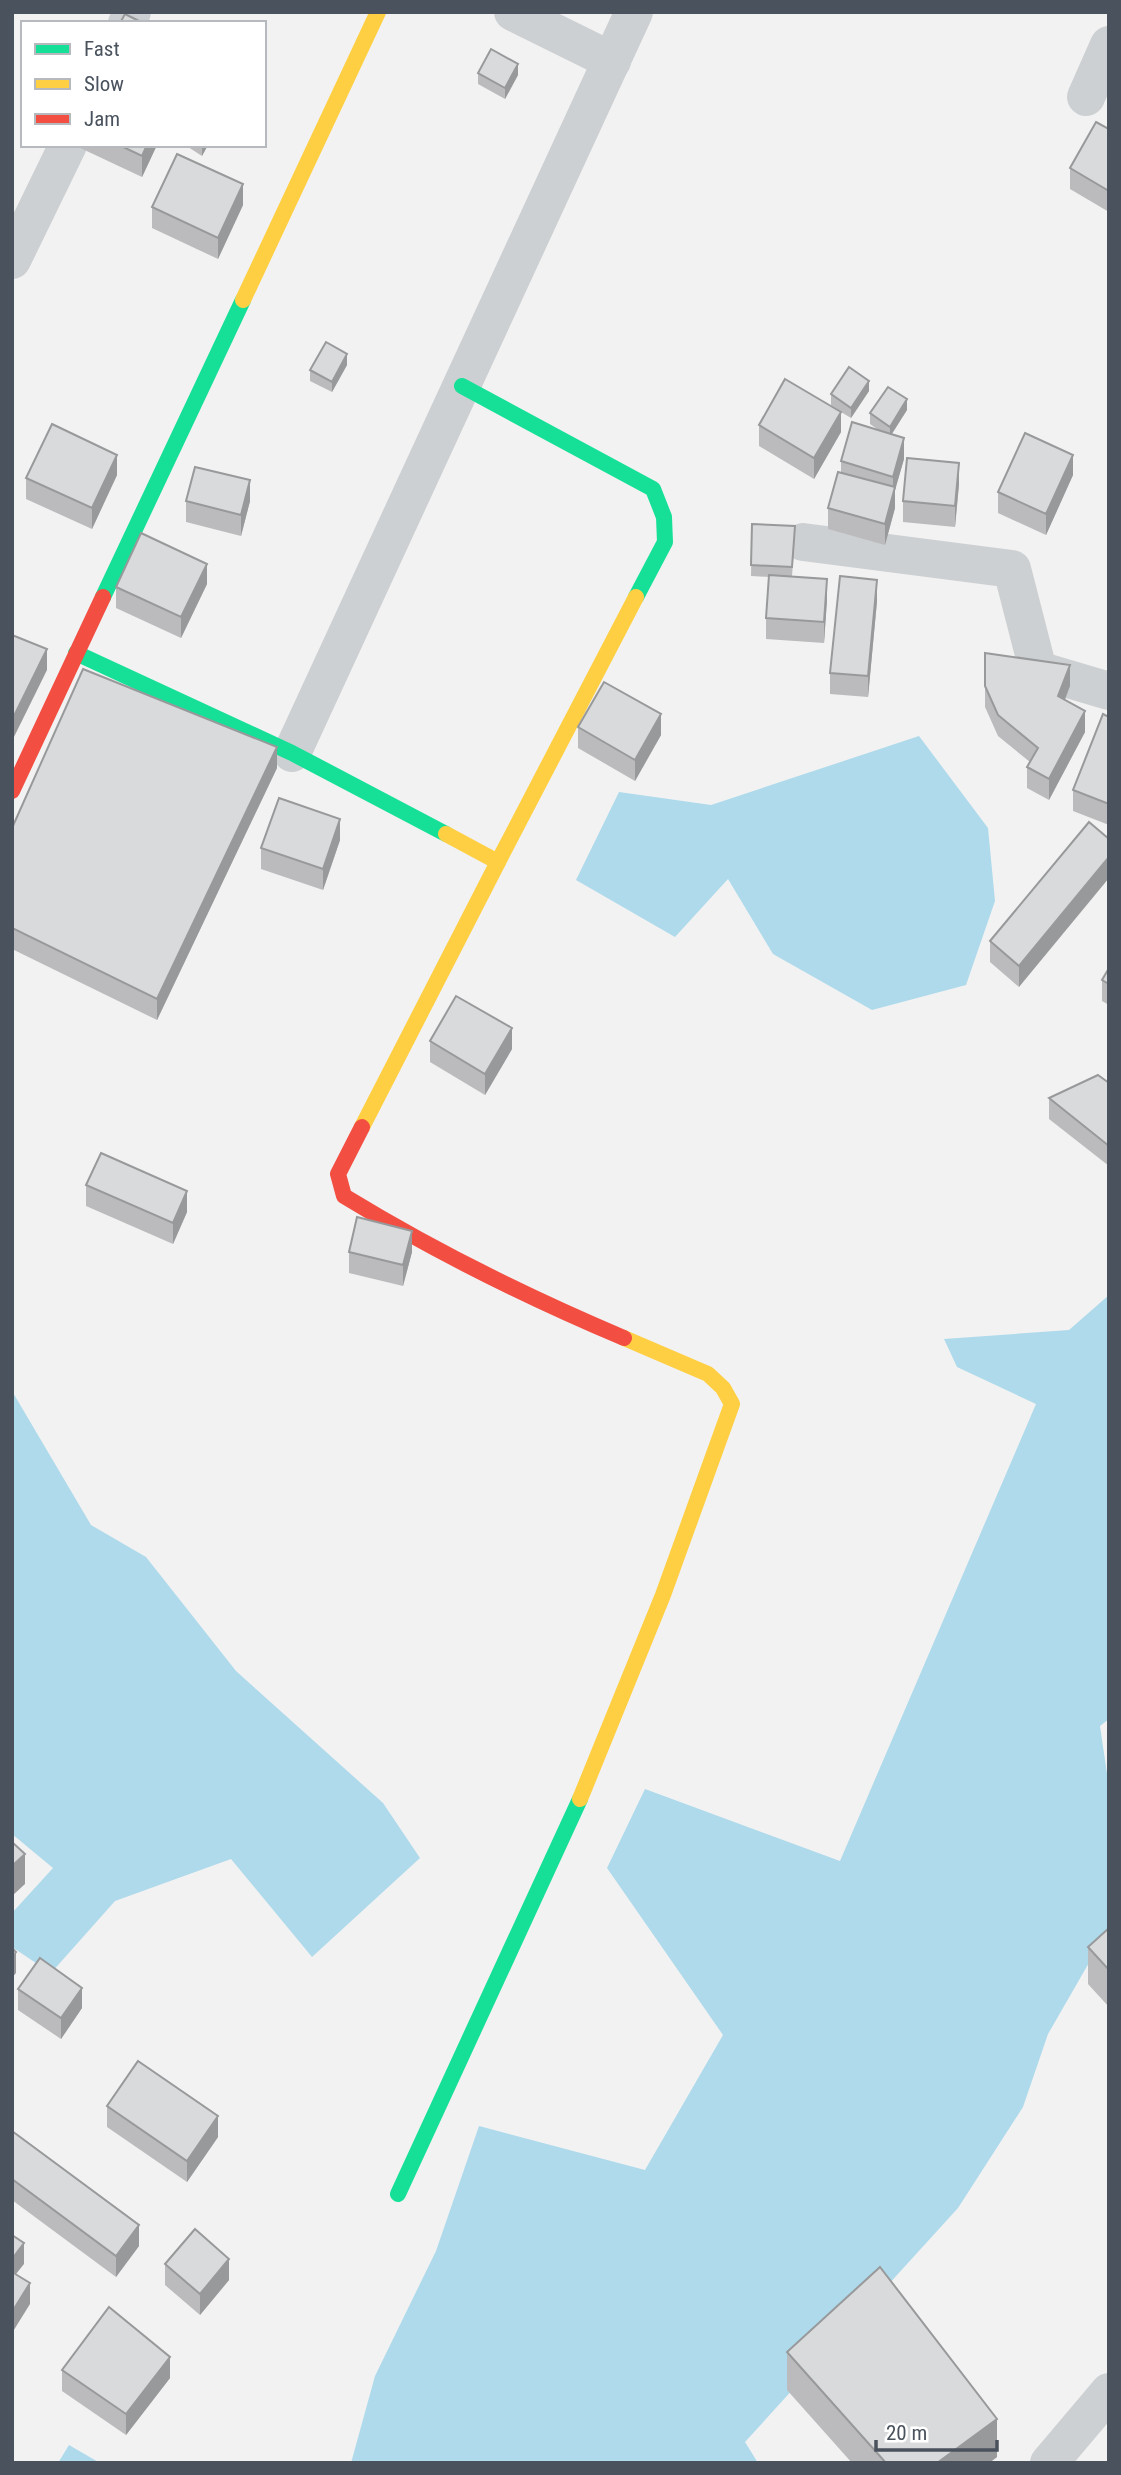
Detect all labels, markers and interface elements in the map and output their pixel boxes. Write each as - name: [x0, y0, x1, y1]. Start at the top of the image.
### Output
- legend: [21, 21, 266, 147]
- text: Fast: [84, 37, 120, 61]
- text: Slow: [84, 72, 124, 96]
- text: Jam: [84, 107, 120, 131]
- scale bar: [876, 2408, 997, 2452]
- text: 20 m: [886, 2421, 927, 2445]

